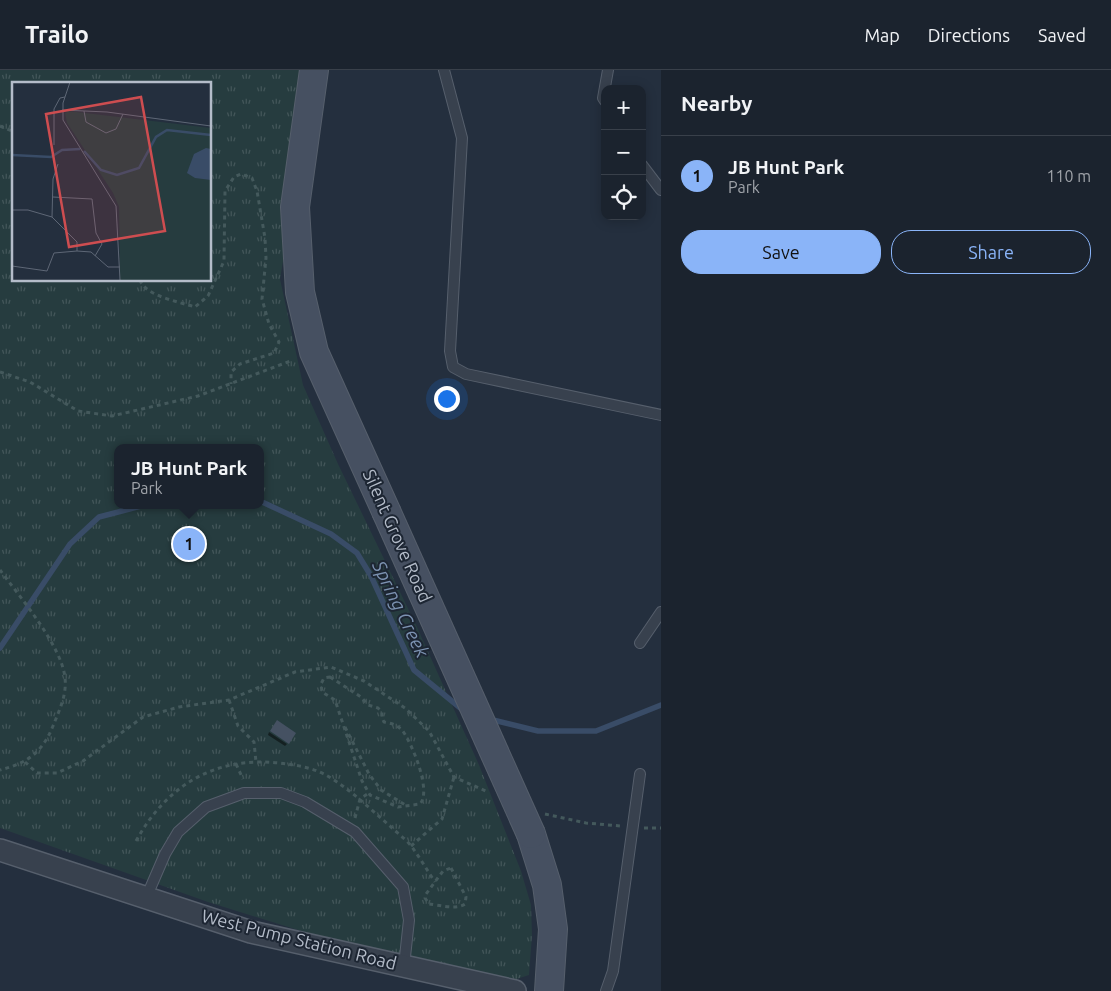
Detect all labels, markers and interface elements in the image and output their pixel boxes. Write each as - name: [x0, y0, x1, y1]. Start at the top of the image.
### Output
- text: Trailo: [25, 21, 89, 48]
- text: Map: [864, 25, 900, 45]
- text: Directions: [928, 25, 1010, 45]
- text: Saved: [1038, 25, 1086, 45]
- inset map: [12, 82, 211, 281]
- map controls: [601, 85, 646, 220]
- button: +: [601, 85, 646, 130]
- text: Nearby: [681, 91, 752, 115]
- button: −: [601, 130, 646, 175]
- text: JB Hunt Park: [728, 156, 844, 178]
- text: 1: [692, 167, 702, 185]
- text: 110 m: [1046, 167, 1091, 185]
- button: locate: [601, 175, 646, 220]
- text: Park: [728, 178, 760, 196]
- button: Save: [681, 230, 881, 274]
- button: Share: [891, 230, 1091, 274]
- your location: [434, 386, 460, 412]
- popup: [114, 444, 264, 509]
- text: JB Hunt Park: [131, 457, 247, 479]
- street label: Silent Grove Road: [360, 466, 436, 605]
- text: Park: [131, 479, 163, 497]
- pin: 1: [173, 525, 205, 563]
- water label: Spring Creek: [368, 556, 434, 661]
- street label: West Pump Station Road: [200, 905, 399, 973]

